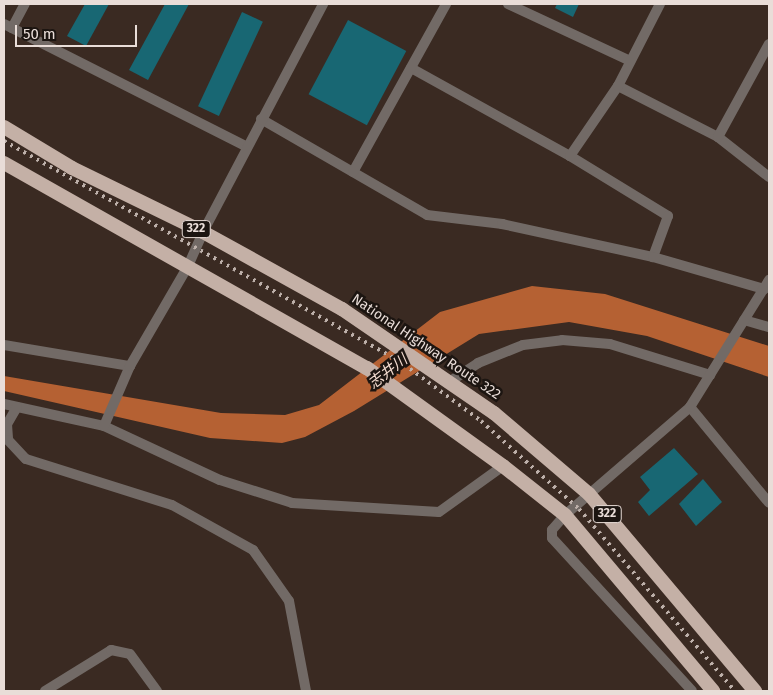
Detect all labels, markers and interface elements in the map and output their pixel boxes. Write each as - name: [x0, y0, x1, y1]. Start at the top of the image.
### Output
- scale bar: [18, 15, 140, 47]
- text: 50 m: [23, 25, 56, 43]
- road number: 322: [181, 220, 211, 238]
- street label: National Highway Route 322: [348, 291, 504, 403]
- water label: 志井川: [365, 351, 411, 393]
- road number: 322: [592, 504, 622, 524]

